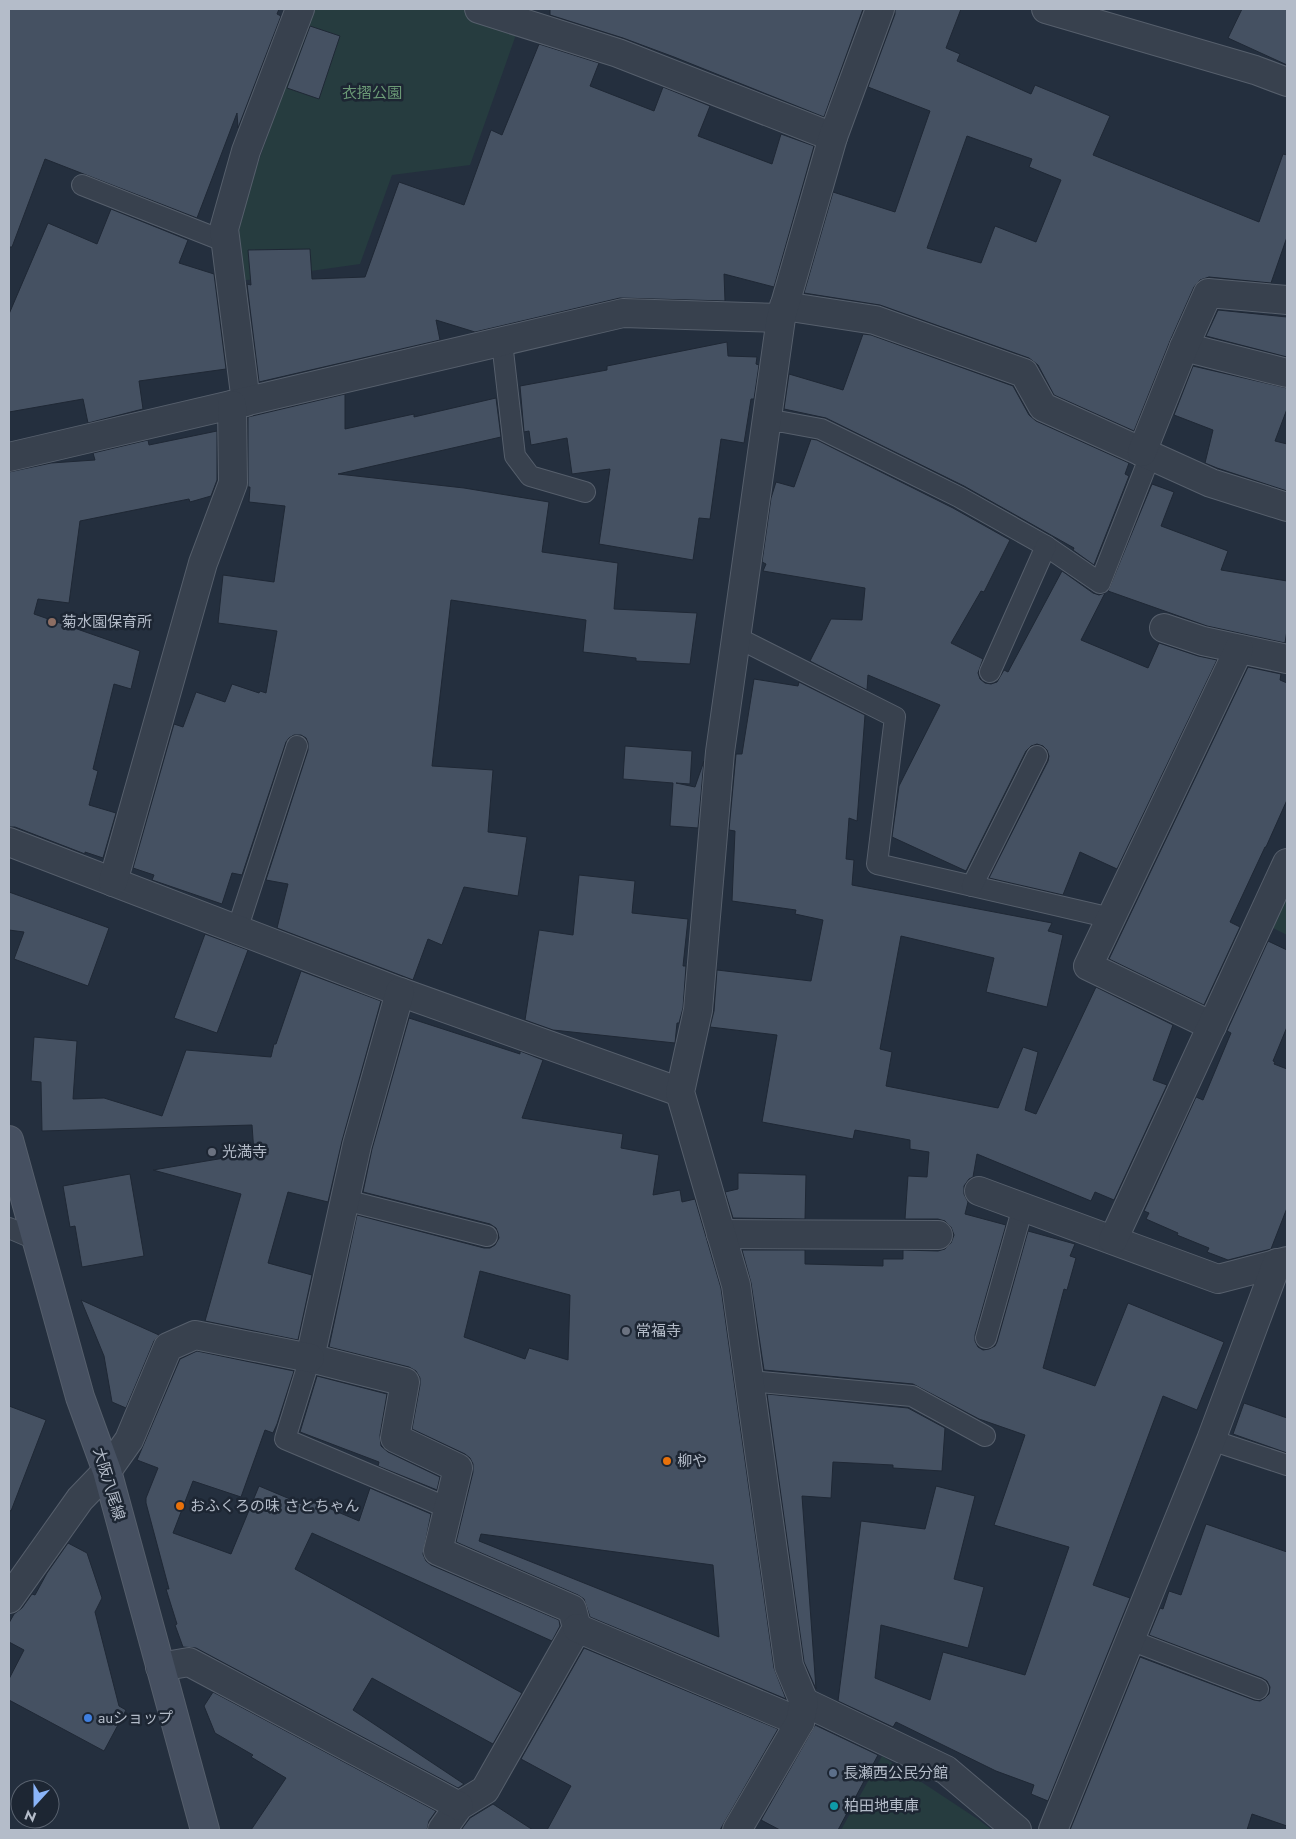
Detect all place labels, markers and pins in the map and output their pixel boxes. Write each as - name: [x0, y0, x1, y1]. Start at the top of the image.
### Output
- place label: 菊水園保育所: [62, 611, 152, 633]
- marker: 菊水園保育所: [46, 616, 58, 628]
- place label: 光満寺: [222, 1141, 267, 1163]
- marker: 光満寺: [206, 1146, 218, 1158]
- place label: 常福寺: [636, 1320, 681, 1342]
- marker: 常福寺: [620, 1325, 632, 1337]
- place label: 柳や: [677, 1450, 707, 1472]
- marker: 柳や: [661, 1455, 673, 1467]
- place label: おふくろの味 さとちゃん: [190, 1495, 360, 1517]
- marker: おふくろの味 さとちゃん: [174, 1500, 186, 1512]
- place label: auショップ: [98, 1707, 173, 1729]
- marker: auショップ: [82, 1712, 94, 1724]
- place label: 長瀬西公民分館: [843, 1762, 948, 1784]
- marker: 長瀬西公民分館: [827, 1767, 839, 1779]
- place label: 柏田地車庫: [844, 1795, 919, 1817]
- marker: 柏田地車庫: [828, 1800, 840, 1812]

